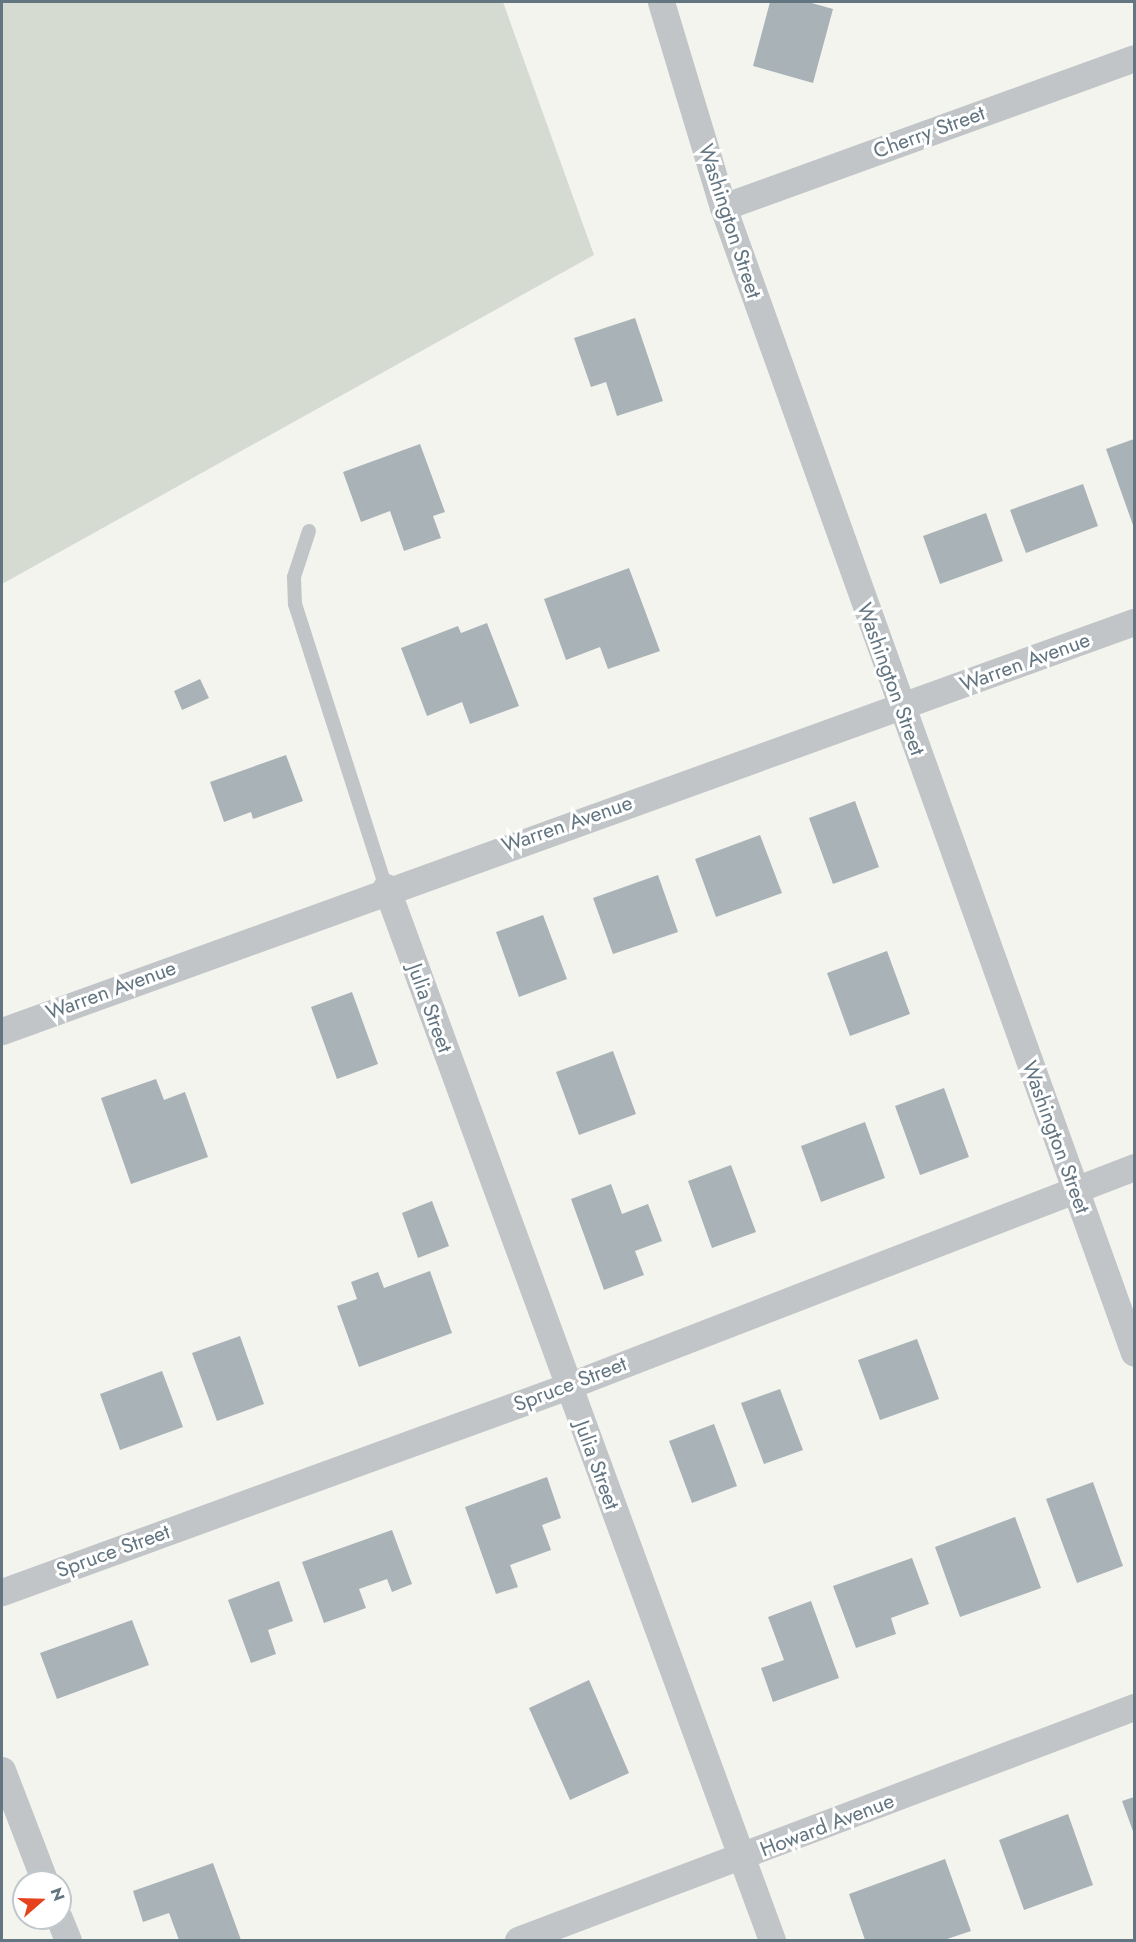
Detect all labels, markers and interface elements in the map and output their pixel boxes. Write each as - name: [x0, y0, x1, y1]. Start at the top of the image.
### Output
- street label: Cherry Street: [870, 100, 988, 164]
- street label: Washington Street: [693, 141, 767, 301]
- street label: Washington Street: [852, 599, 930, 759]
- street label: Warren Avenue: [957, 627, 1093, 697]
- street label: Warren Avenue: [498, 790, 636, 858]
- street label: Warren Avenue: [43, 955, 179, 1025]
- street label: Julia Street: [402, 960, 458, 1056]
- street label: Washington Street: [1017, 1057, 1095, 1217]
- street label: Spruce Street: [510, 1351, 630, 1417]
- street label: Julia Street: [569, 1417, 625, 1513]
- street label: Spruce Street: [53, 1519, 173, 1583]
- street label: Howard Avenue: [756, 1788, 898, 1862]
- north arrow: [12, 1870, 72, 1930]
- text: N: [45, 1884, 70, 1904]

